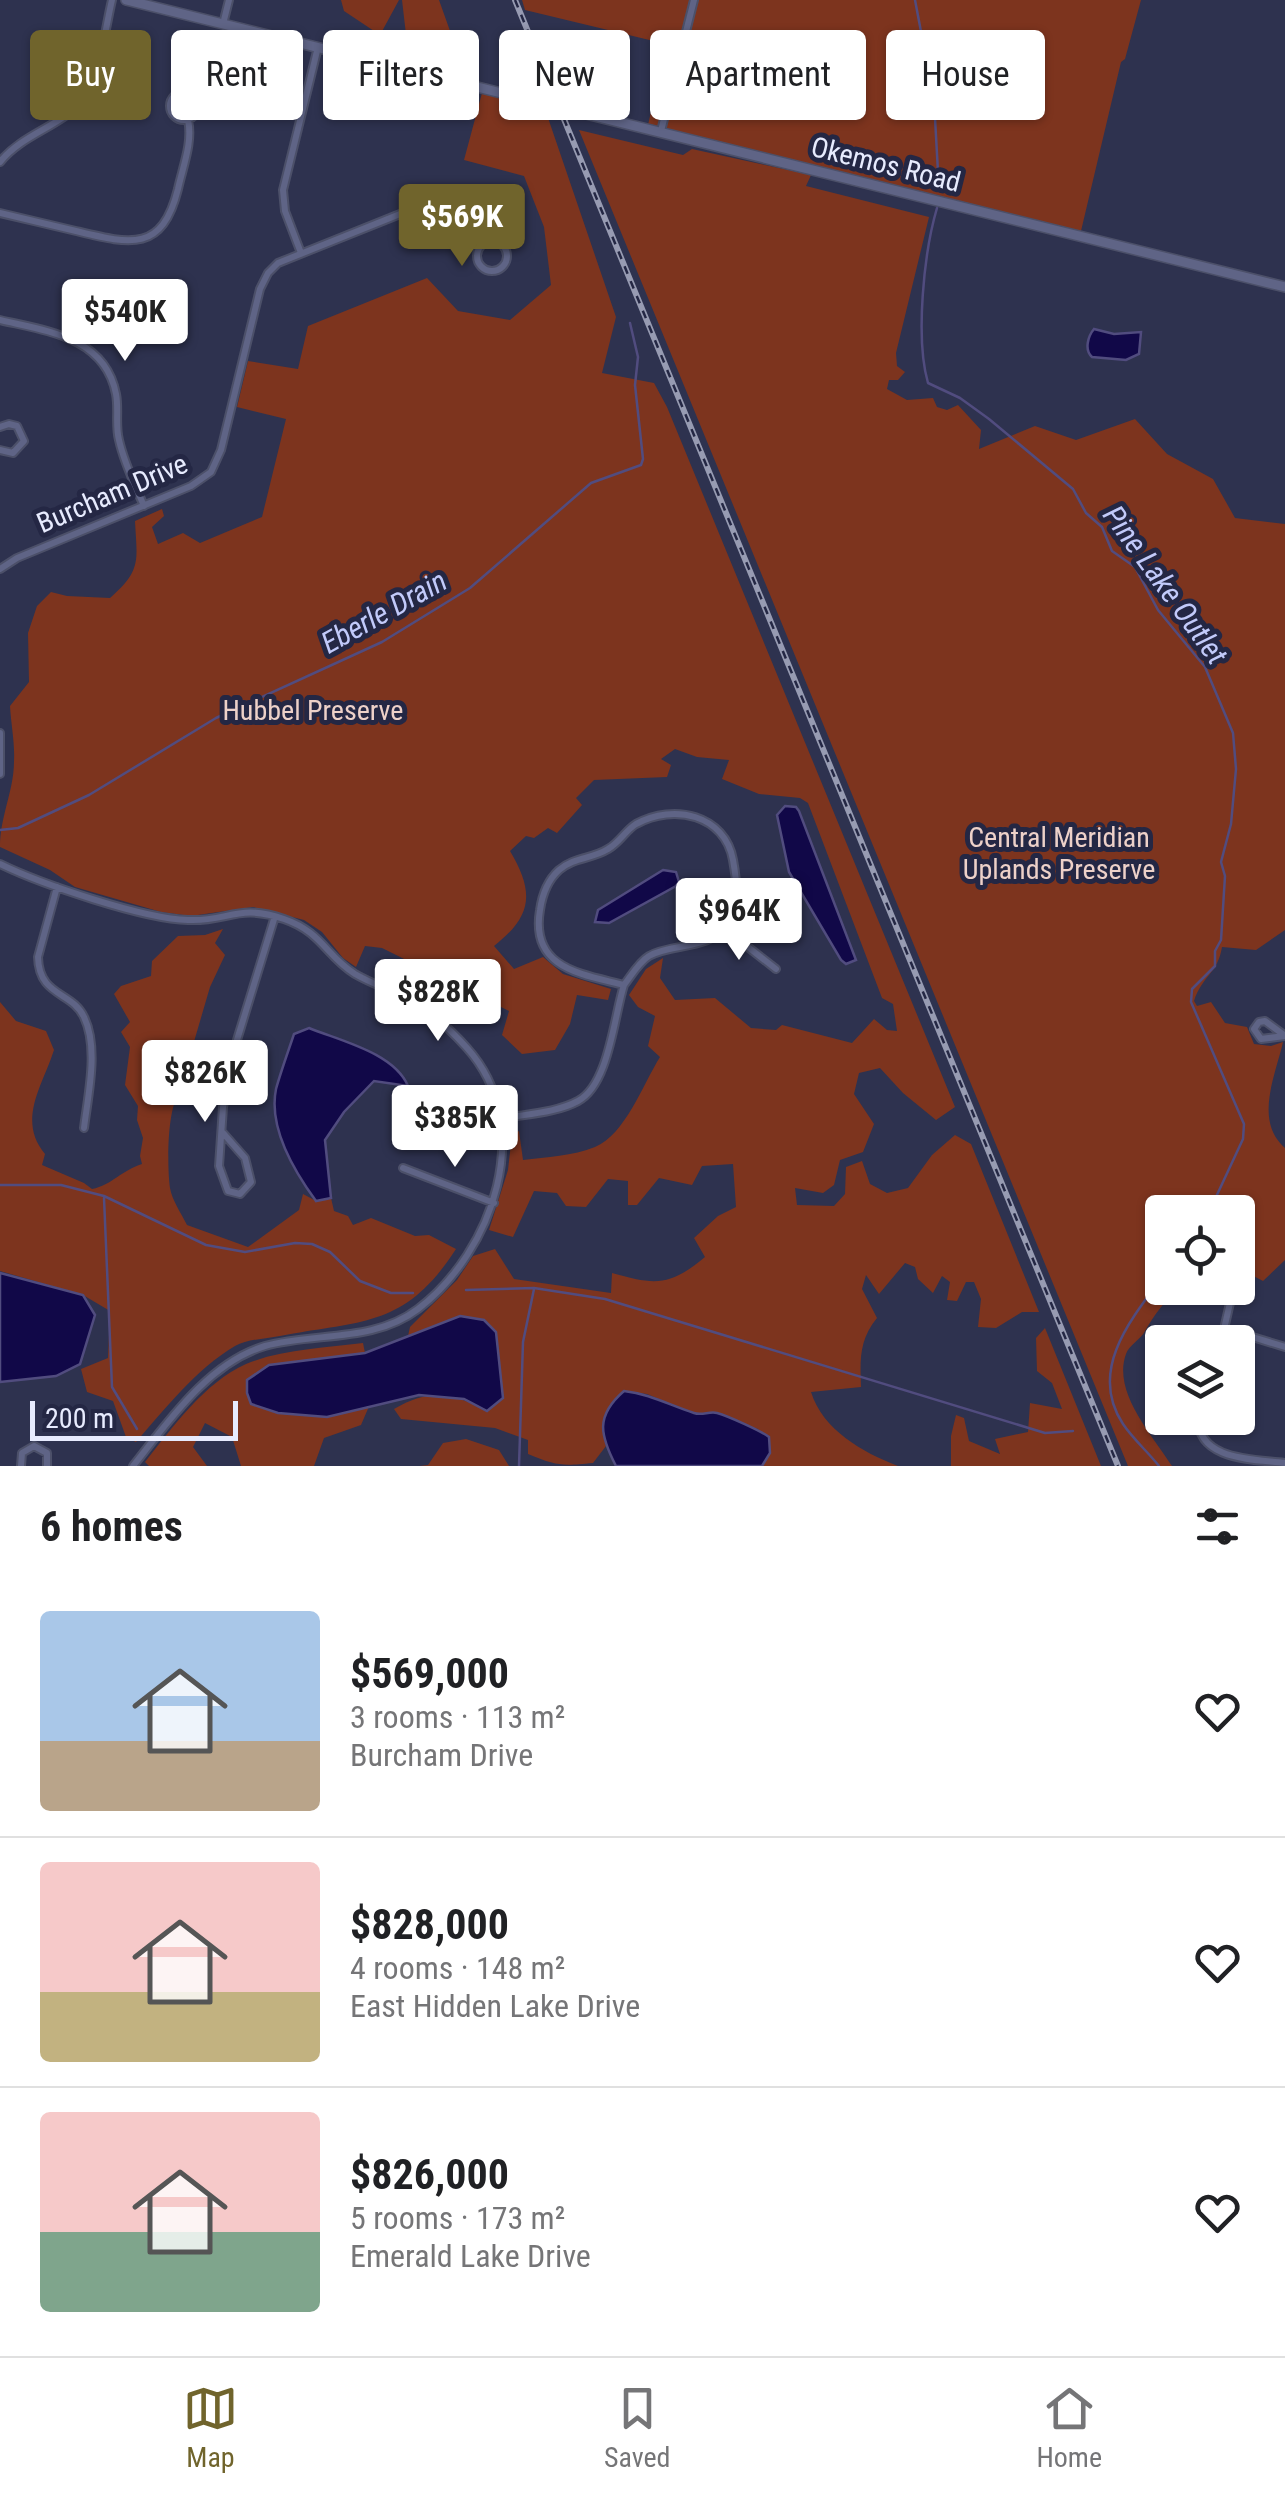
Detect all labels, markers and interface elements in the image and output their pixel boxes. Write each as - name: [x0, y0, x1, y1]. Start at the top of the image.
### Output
- chip: Buy: [30, 30, 151, 120]
- chip: Rent: [171, 30, 303, 120]
- chip: Filters: [323, 30, 479, 120]
- chip: New: [499, 30, 630, 120]
- chip: Apartment: [650, 30, 866, 120]
- chip: House: [886, 30, 1045, 120]
- street label: Okemos Road: [808, 130, 964, 199]
- pin: $569K: [392, 184, 532, 269]
- text: $569K: [421, 197, 503, 235]
- pin: $540K: [55, 279, 195, 364]
- text: $540K: [84, 292, 166, 330]
- street label: Burcham Drive: [32, 447, 192, 540]
- water label: Pine Lake Outlet: [1096, 499, 1235, 671]
- water label: Eberle Drain: [315, 563, 453, 660]
- park label: Hubbel Preserve: [222, 694, 404, 727]
- park label: Central Meridian Uplands Preserve: [963, 821, 1155, 886]
- pin: $964K: [669, 878, 809, 963]
- text: $964K: [698, 891, 780, 929]
- pin: $828K: [368, 959, 508, 1044]
- text: $828K: [397, 972, 479, 1010]
- pin: $826K: [135, 1040, 275, 1125]
- text: $826K: [164, 1053, 246, 1091]
- pin: $385K: [385, 1085, 525, 1170]
- text: $385K: [414, 1098, 496, 1136]
- map controls: [1145, 1195, 1255, 1435]
- button: locate: [1145, 1195, 1255, 1305]
- button: layers: [1145, 1325, 1255, 1435]
- scale bar: [30, 1396, 238, 1440]
- text: 200 m: [45, 1402, 114, 1435]
- icon: filters: [1190, 1499, 1245, 1554]
- text: 6 homes: [40, 1502, 183, 1551]
- text: $569,000: [350, 1649, 509, 1698]
- icon: home: [120, 1651, 240, 1771]
- icon: heart: [1190, 1684, 1245, 1739]
- text: 3 rooms · 113 m²: [350, 1698, 565, 1736]
- text: Burcham Drive: [350, 1736, 533, 1774]
- text: $828,000: [350, 1900, 509, 1949]
- icon: home: [120, 1902, 240, 2022]
- icon: heart: [1190, 1935, 1245, 1990]
- text: 4 rooms · 148 m²: [350, 1949, 565, 1987]
- text: East Hidden Lake Drive: [350, 1987, 640, 2025]
- text: $826,000: [350, 2150, 509, 2199]
- icon: home: [120, 2152, 240, 2272]
- icon: heart: [1190, 2185, 1245, 2240]
- text: 5 rooms · 173 m²: [350, 2199, 565, 2237]
- text: Emerald Lake Drive: [350, 2237, 591, 2275]
- tab: Map: [183, 2381, 238, 2474]
- tab: Saved: [604, 2381, 670, 2474]
- tab: Home: [1036, 2381, 1102, 2474]

